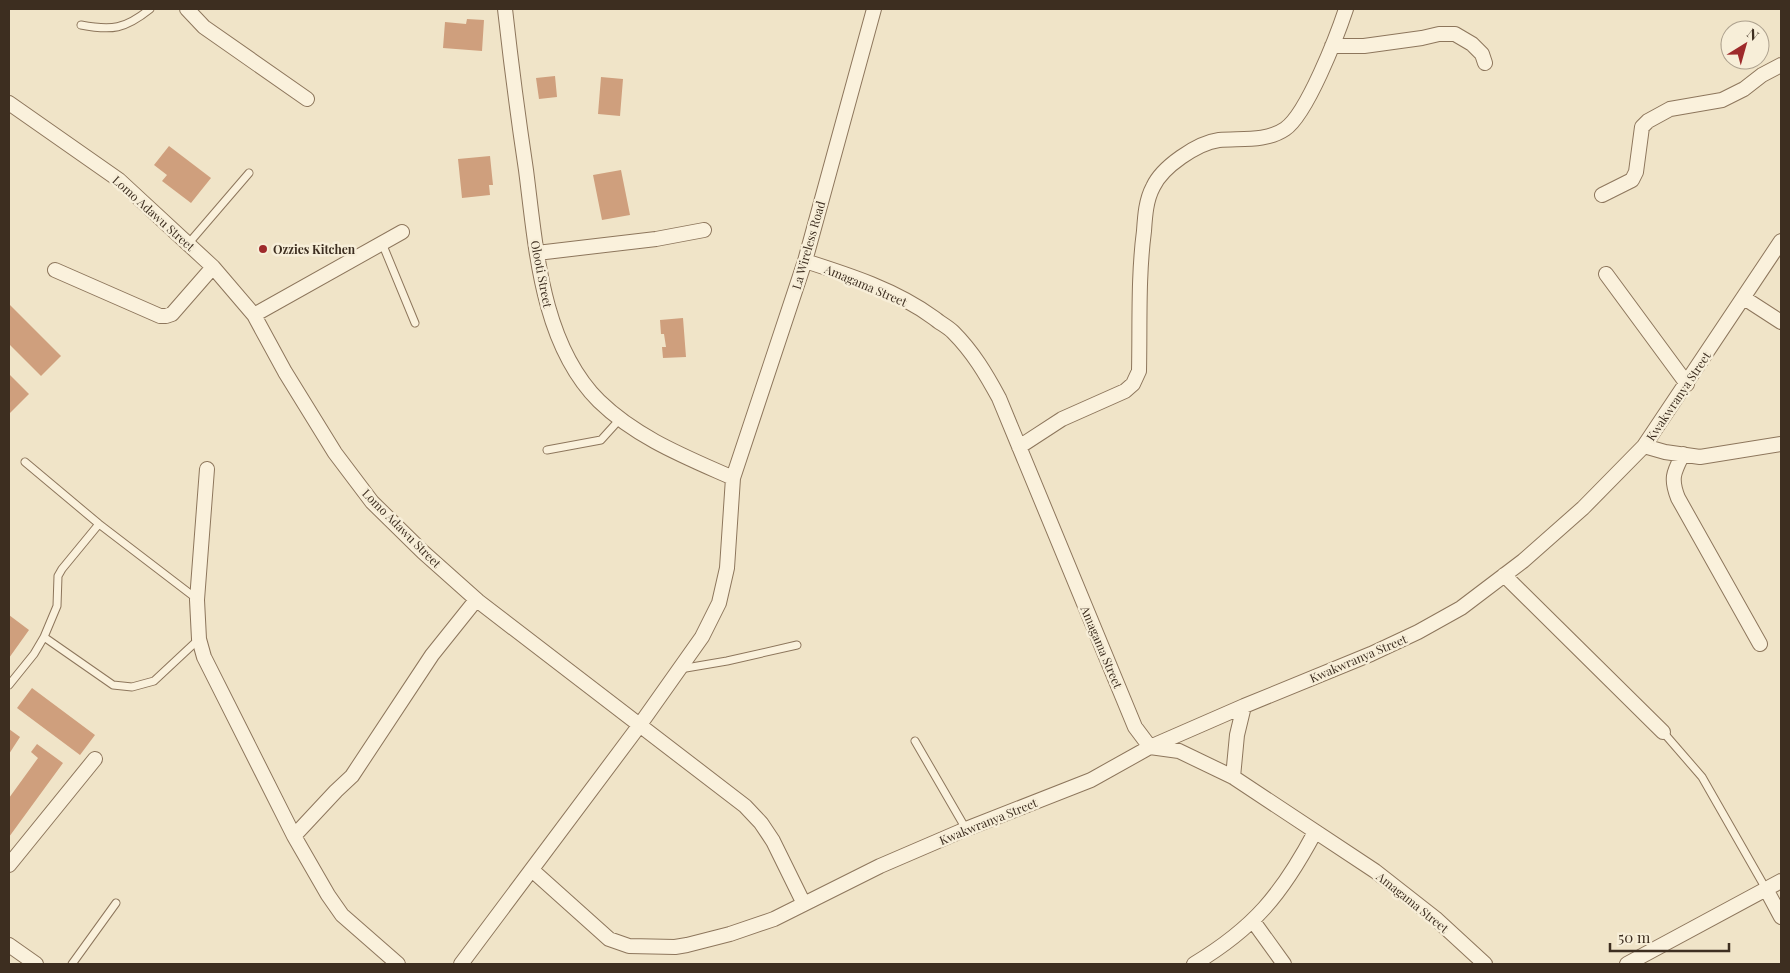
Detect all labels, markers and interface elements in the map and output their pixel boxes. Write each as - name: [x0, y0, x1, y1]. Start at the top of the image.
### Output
- north arrow: [1720, 20, 1770, 70]
- text: N: [1743, 24, 1763, 45]
- street label: Lomo Adawu Street: [110, 172, 199, 255]
- street label: La Wireless Road: [788, 199, 828, 291]
- street label: Olooti Street: [528, 239, 557, 310]
- place label: Ozzies Kitchen: [273, 241, 356, 257]
- marker: Ozzies Kitchen: [257, 243, 269, 255]
- street label: Amagama Street: [821, 260, 910, 310]
- street label: Kwakwranya Street: [1642, 348, 1714, 444]
- street label: Lomo Adawu Street: [359, 485, 445, 571]
- street label: Amagama Street: [1077, 602, 1127, 691]
- street label: Kwakwranya Street: [1307, 630, 1410, 686]
- street label: Kwakwranya Street: [937, 794, 1040, 848]
- street label: Amagama Street: [1373, 867, 1453, 936]
- scale bar: [1610, 920, 1729, 952]
- text: 50 m: [1618, 927, 1651, 947]

